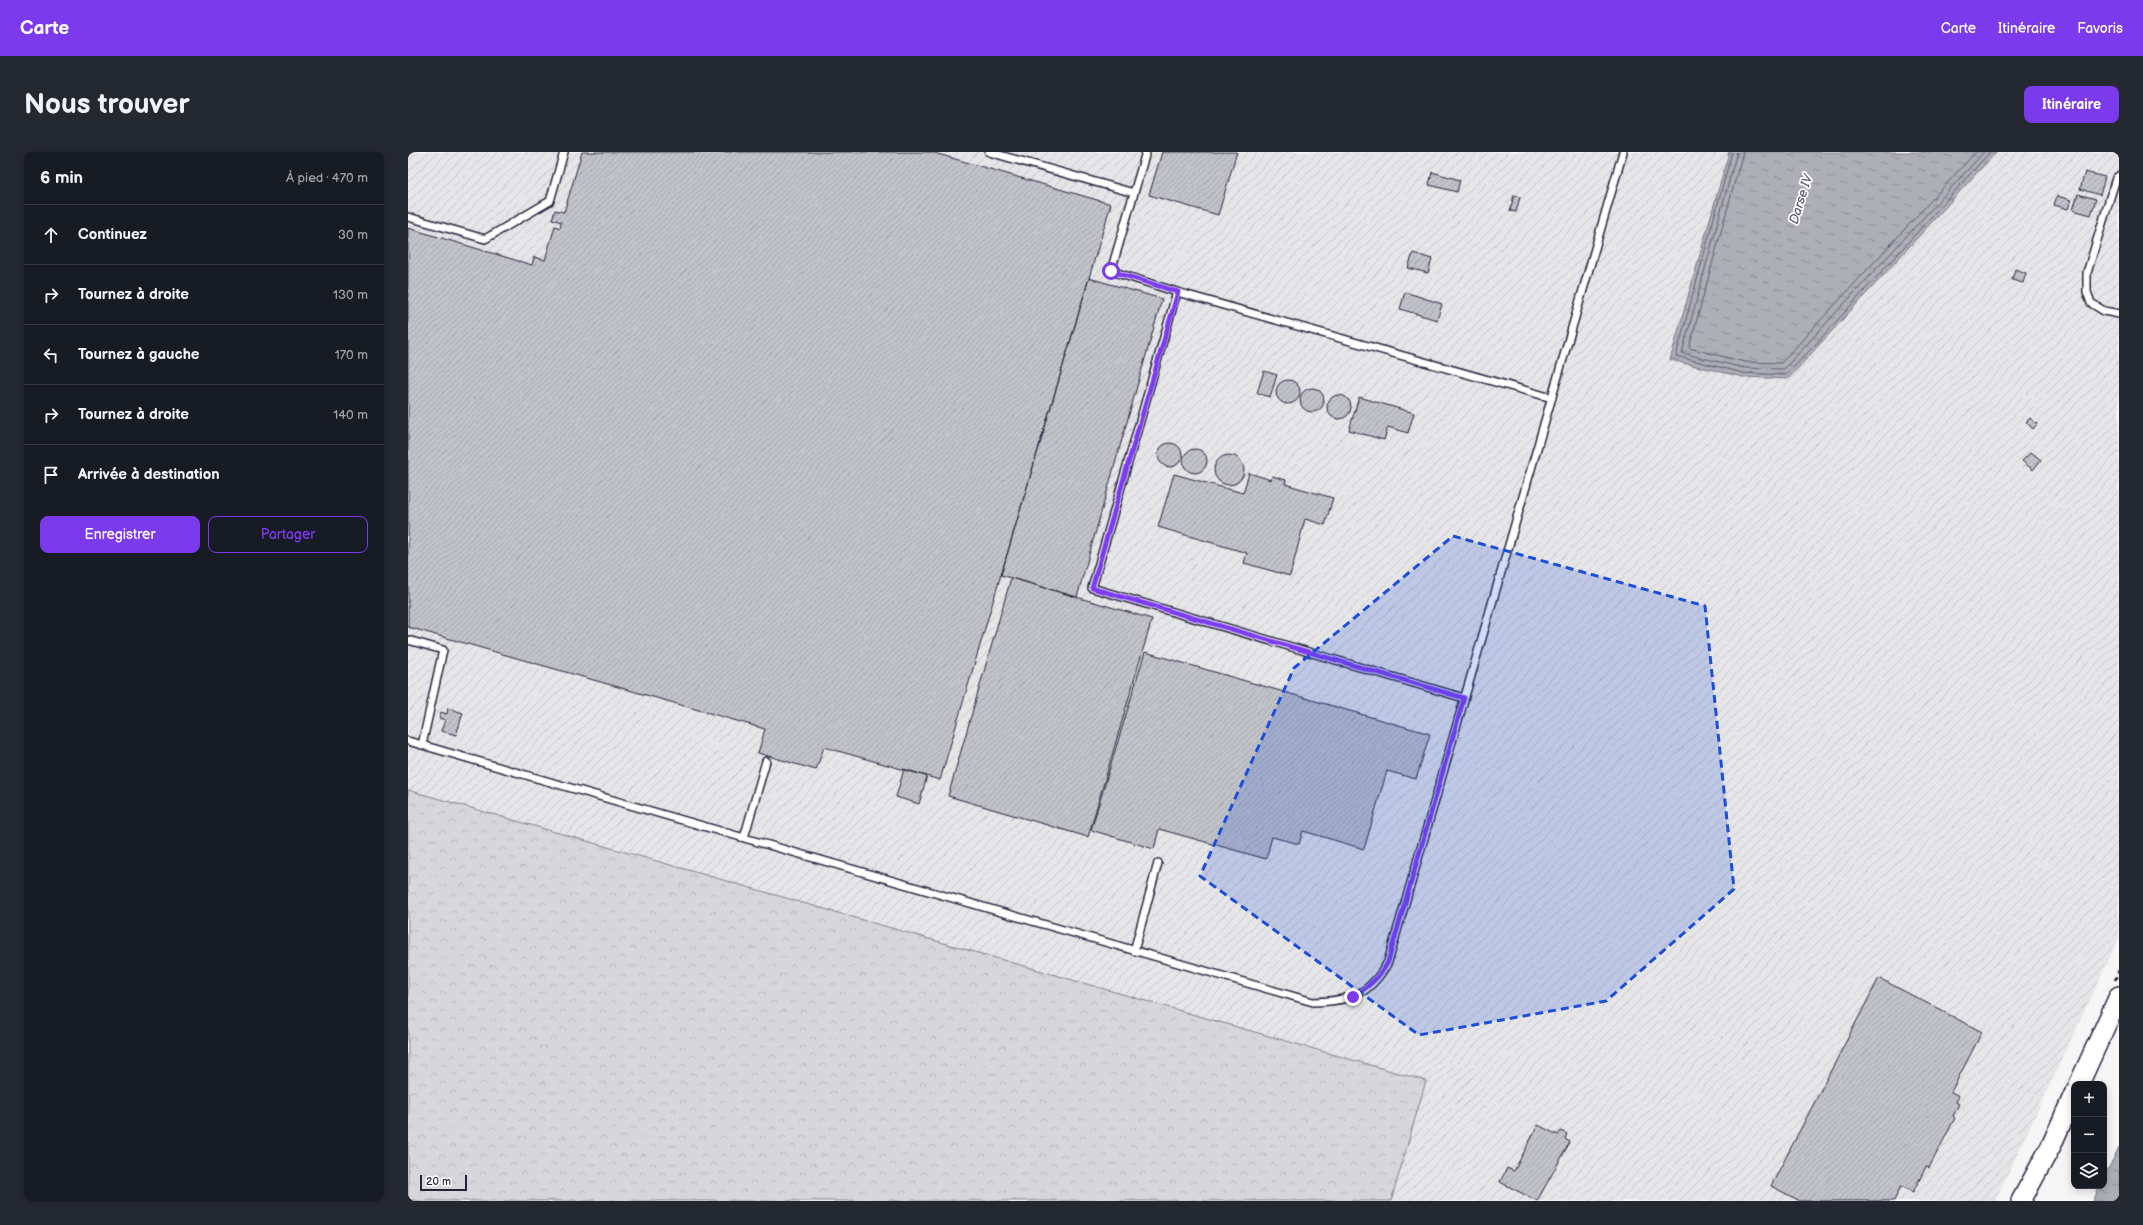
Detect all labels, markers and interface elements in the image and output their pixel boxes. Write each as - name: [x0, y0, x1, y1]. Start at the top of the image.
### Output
- text: Carte: [20, 17, 69, 40]
- text: Carte: [1941, 20, 1976, 37]
- text: Itinéraire: [1998, 20, 2055, 37]
- text: Favoris: [2077, 20, 2123, 37]
- button: Itinéraire: [2024, 86, 2119, 123]
- text: Nous trouver: [24, 88, 190, 121]
- text: 6 min: [40, 168, 83, 188]
- text: À pied · 470 m: [286, 170, 368, 186]
- water label: Darse IV: [1786, 172, 1816, 226]
- icon: ahead: [40, 224, 62, 246]
- text: Continuez: [78, 225, 147, 244]
- text: 30 m: [338, 227, 368, 243]
- route start: [1102, 262, 1120, 280]
- icon: right: [40, 284, 62, 306]
- text: Tournez à droite: [78, 285, 189, 304]
- text: 130 m: [333, 287, 368, 303]
- icon: left: [40, 344, 62, 366]
- text: Tournez à gauche: [78, 345, 199, 364]
- text: 170 m: [335, 347, 368, 363]
- icon: right: [40, 404, 62, 426]
- text: Tournez à droite: [78, 405, 189, 424]
- text: 140 m: [333, 407, 368, 423]
- icon: arrive: [40, 464, 62, 486]
- text: Arrivée à destination: [78, 465, 220, 484]
- button: Enregistrer: [40, 516, 200, 553]
- button: Partager: [208, 516, 368, 553]
- route end: [1344, 988, 1362, 1006]
- map controls: [2071, 1081, 2107, 1189]
- button: +: [2071, 1081, 2107, 1117]
- button: −: [2071, 1117, 2107, 1153]
- button: layers: [2071, 1153, 2107, 1189]
- scale bar: [420, 1173, 467, 1192]
- text: 20 m: [426, 1175, 451, 1188]

